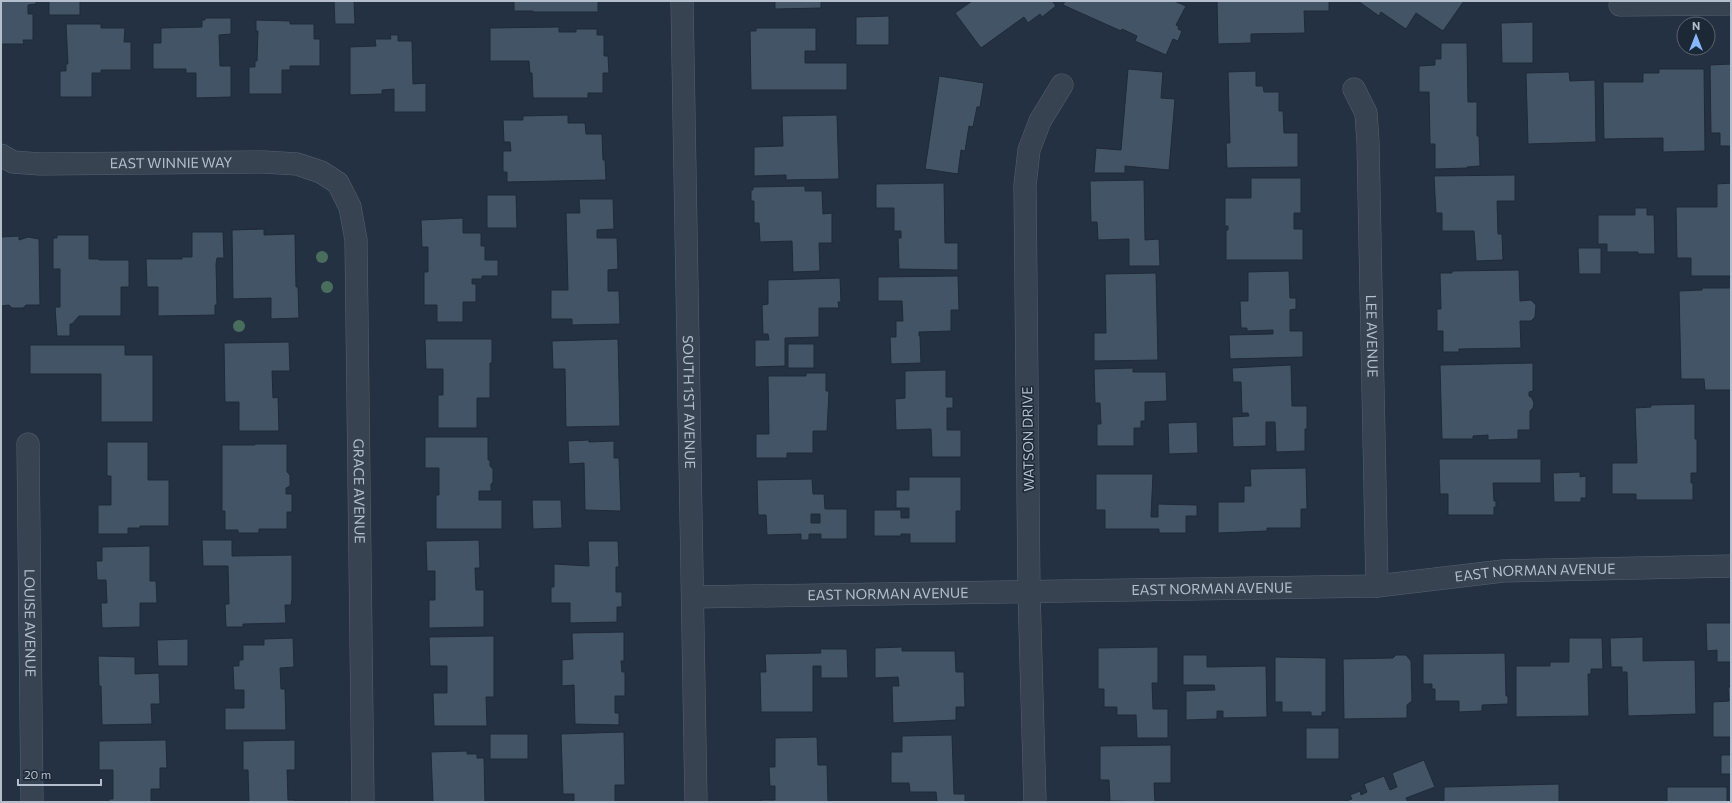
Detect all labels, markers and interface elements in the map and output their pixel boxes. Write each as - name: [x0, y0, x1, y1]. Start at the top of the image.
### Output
- north arrow: [1676, 16, 1716, 56]
- text: N: [1692, 19, 1700, 32]
- street label: EAST WINNIE WAY: [110, 153, 232, 171]
- street label: LEE AVENUE: [1363, 294, 1382, 378]
- street label: SOUTH 1ST AVENUE: [680, 335, 699, 469]
- street label: WATSON DRIVE: [1018, 386, 1037, 492]
- street label: GRACE AVENUE: [350, 438, 369, 544]
- street label: EAST NORMAN AVENUE: [1454, 560, 1616, 585]
- street label: LOUISE AVENUE: [21, 569, 40, 677]
- street label: EAST NORMAN AVENUE: [1131, 578, 1293, 598]
- street label: EAST NORMAN AVENUE: [807, 584, 969, 603]
- scale bar: [18, 761, 101, 787]
- text: 20 m: [24, 767, 51, 781]

